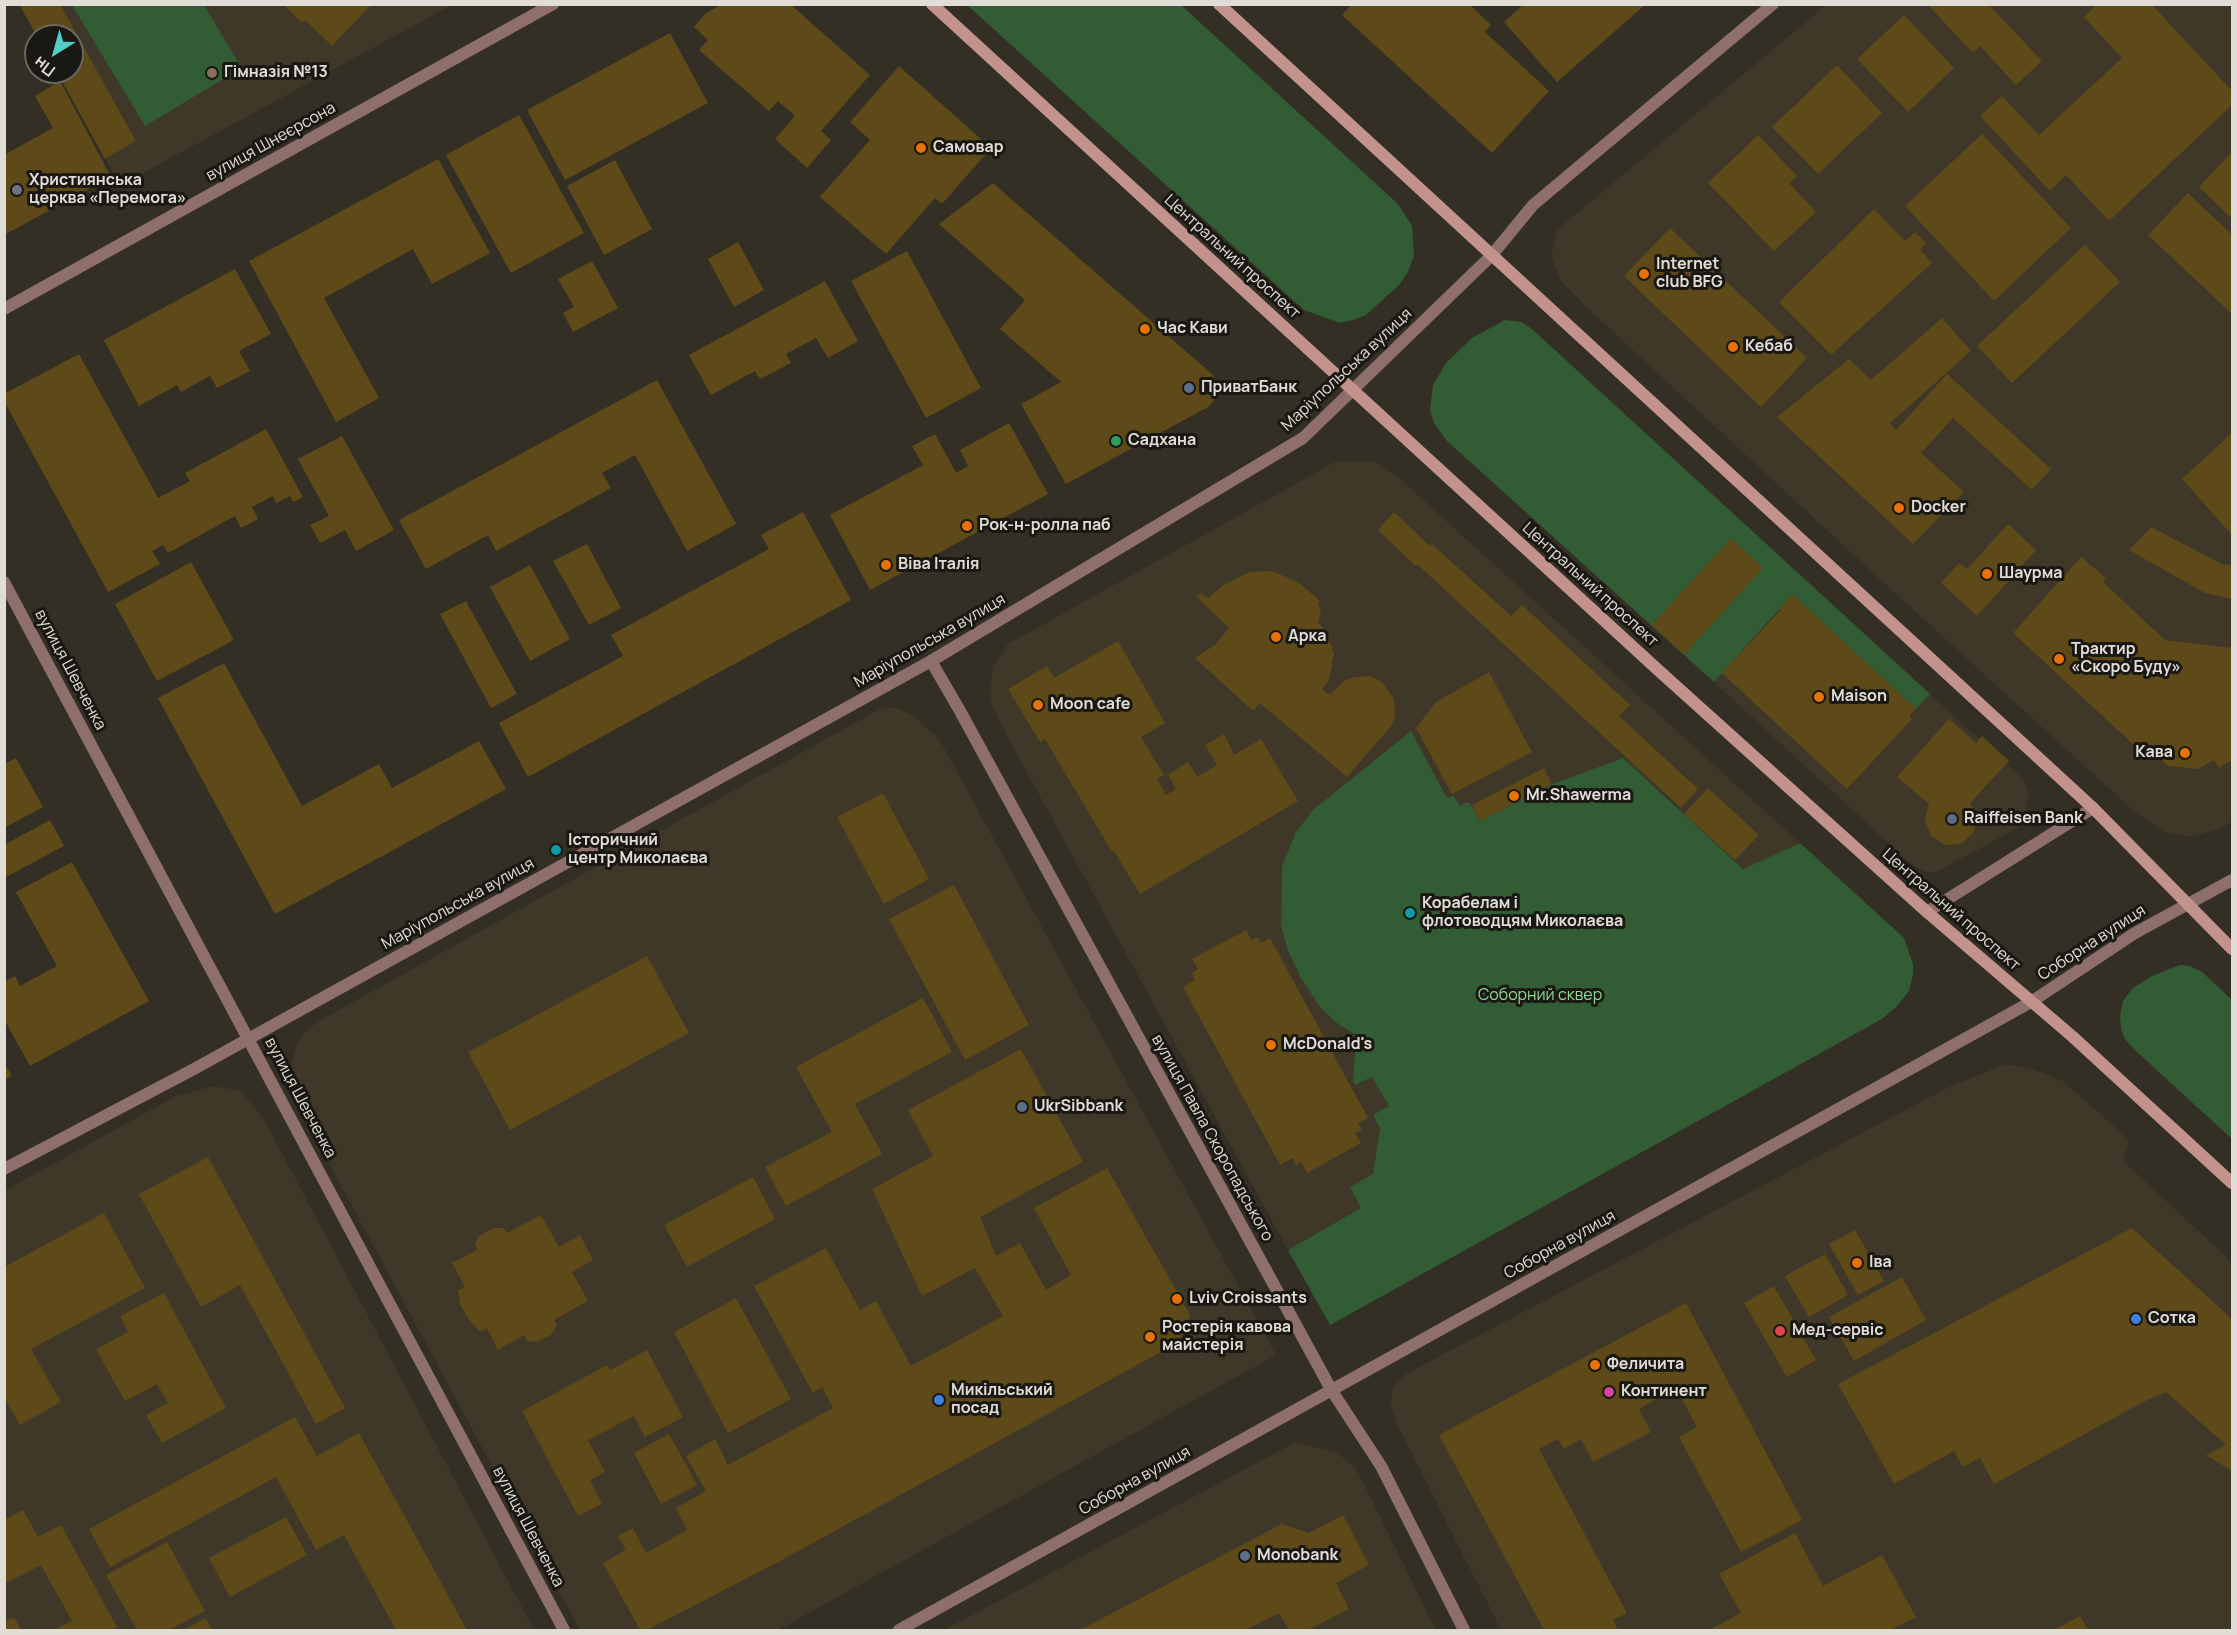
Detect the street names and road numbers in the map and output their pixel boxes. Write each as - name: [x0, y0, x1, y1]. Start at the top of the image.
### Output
- street label: вулиця Шнеєрсона: [203, 98, 339, 186]
- street label: Центральний проспект: [1160, 191, 1304, 323]
- street label: Маріупольська вулиця: [1278, 305, 1416, 435]
- street label: Центральний проспект: [1518, 519, 1662, 651]
- street label: Маріупольська вулиця: [851, 590, 1009, 692]
- street label: вулиця Шевченка: [30, 606, 110, 734]
- street label: Центральний проспект: [1878, 845, 2024, 975]
- street label: Маріупольська вулиця: [378, 854, 538, 954]
- street label: Соборна вулиця: [2035, 901, 2149, 985]
- street label: вулиця Павла Скоропадського: [1147, 1031, 1277, 1245]
- street label: вулиця Шевченка: [260, 1034, 340, 1162]
- street label: Соборна вулиця: [1501, 1206, 1619, 1284]
- street label: Соборна вулиця: [1076, 1442, 1194, 1520]
- street label: вулиця Шевченка: [488, 1463, 568, 1591]

